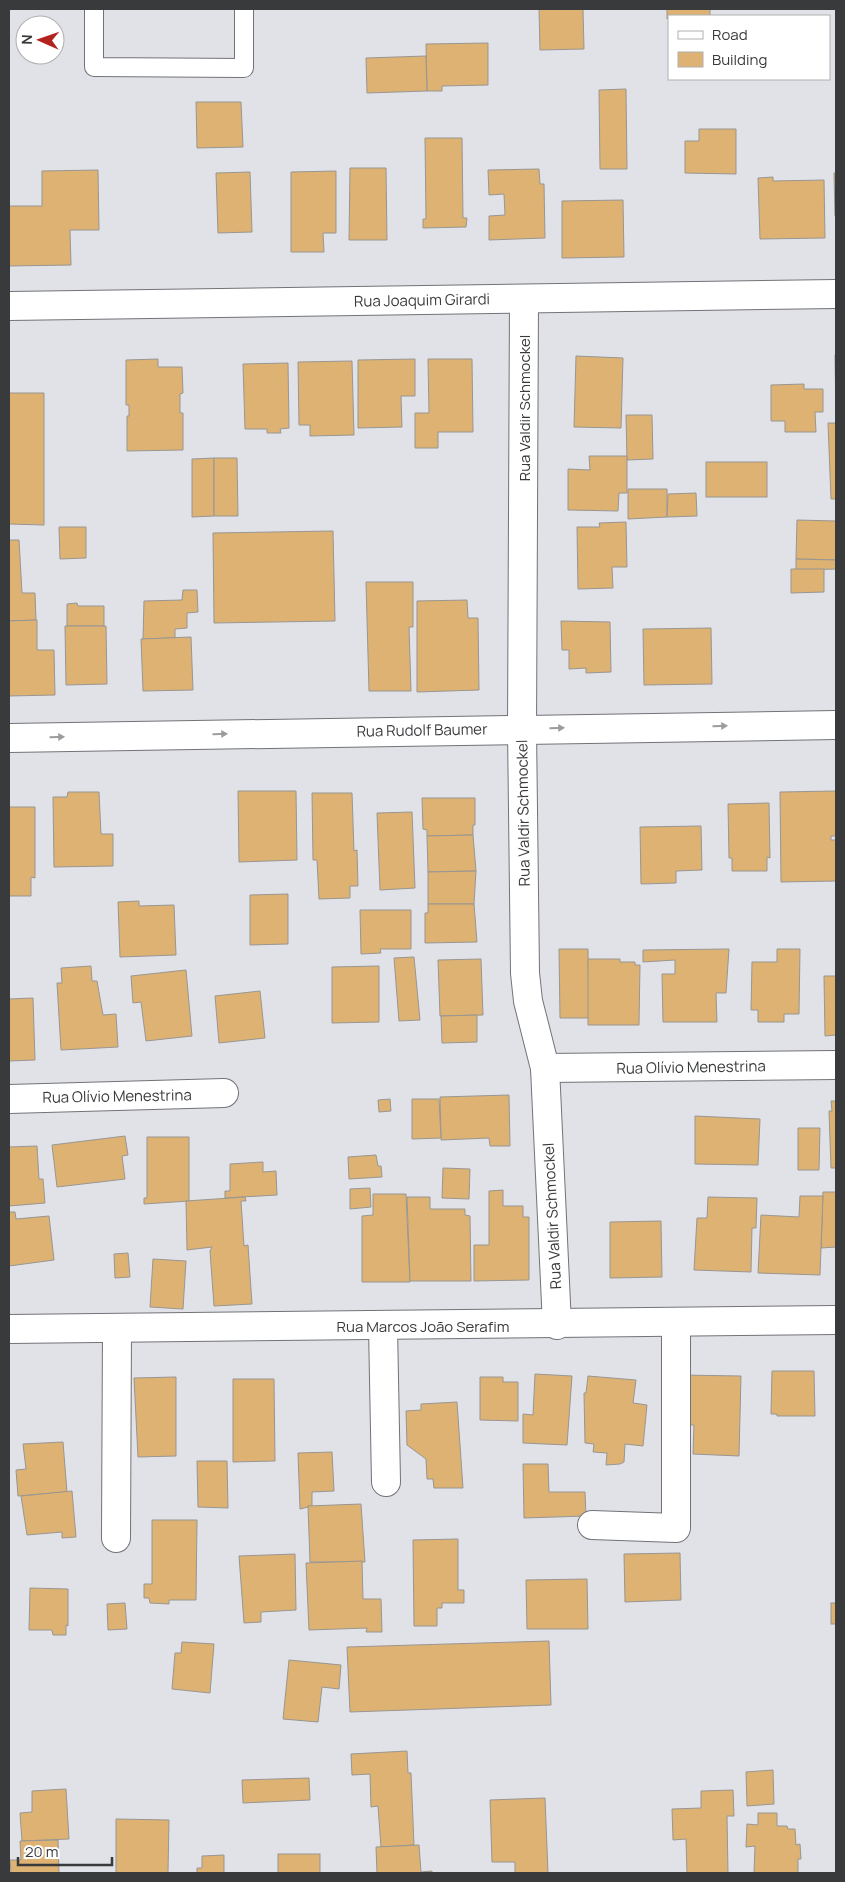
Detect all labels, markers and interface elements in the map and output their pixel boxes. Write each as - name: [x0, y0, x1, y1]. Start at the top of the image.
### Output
- north arrow: [15, 15, 65, 65]
- legend: [668, 15, 830, 80]
- text: Road: [712, 24, 748, 45]
- text: N: [17, 34, 36, 45]
- text: Building: [712, 49, 767, 70]
- street label: Rua Joaquim Girardi: [354, 288, 490, 312]
- street label: Rua Valdir Schmockel: [514, 335, 535, 481]
- street label: Rua Rudolf Baumer: [356, 718, 488, 742]
- one-way arrow: [712, 722, 728, 730]
- one-way arrow: [550, 724, 566, 732]
- one-way arrow: [212, 730, 228, 738]
- one-way arrow: [50, 733, 66, 741]
- street label: Rua Valdir Schmockel: [511, 740, 535, 886]
- street label: Rua Olívio Menestrina: [616, 1055, 766, 1079]
- street label: Rua Olívio Menestrina: [42, 1084, 192, 1108]
- street label: Rua Valdir Schmockel: [538, 1142, 566, 1290]
- street label: Rua Marcos João Serafim: [337, 1316, 509, 1337]
- scale bar: [18, 1834, 111, 1866]
- text: 20 m: [25, 1841, 58, 1862]

